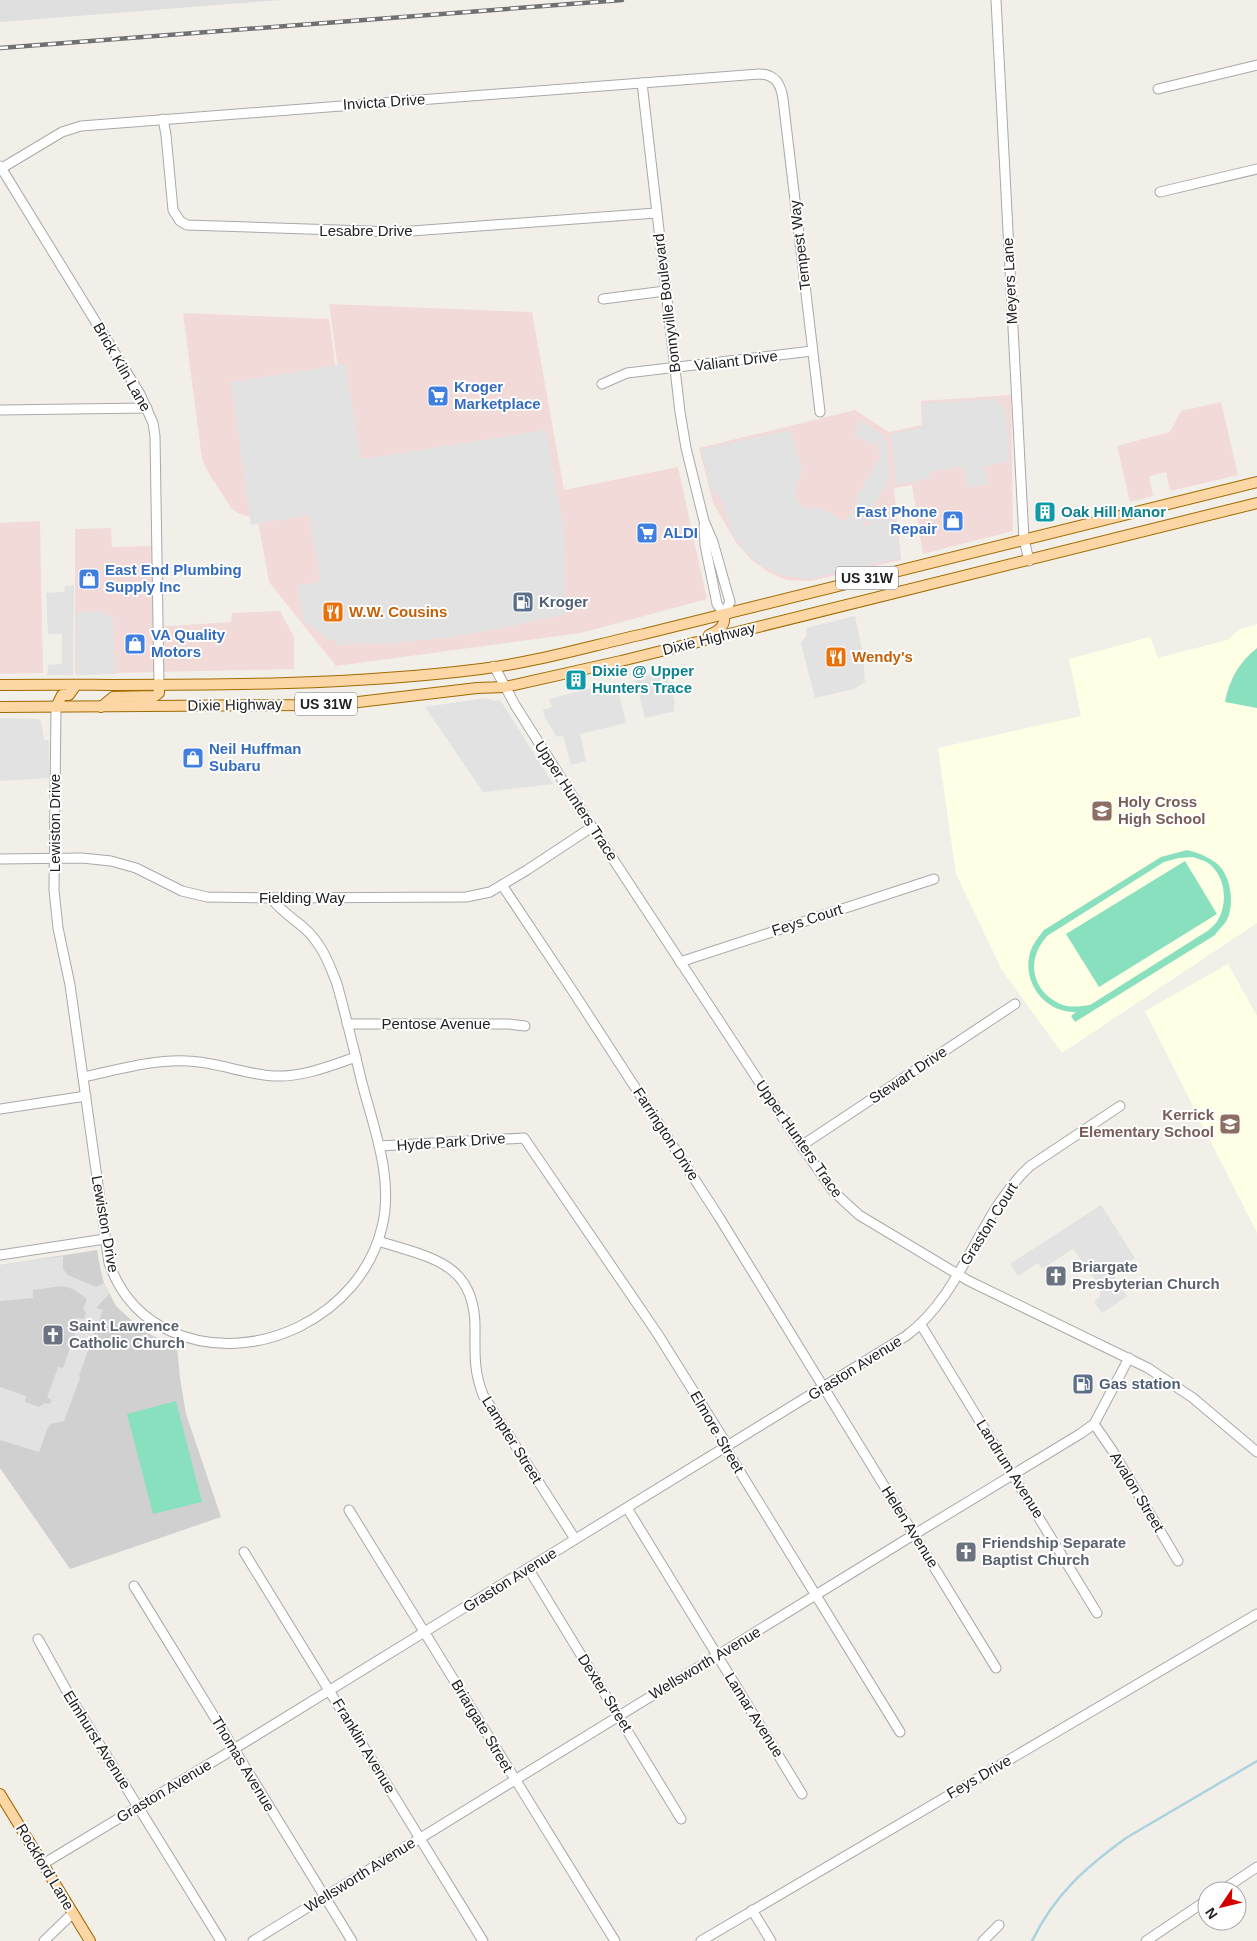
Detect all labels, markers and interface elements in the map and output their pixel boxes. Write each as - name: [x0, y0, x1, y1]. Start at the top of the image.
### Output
- street label: Invicta Drive: [342, 90, 426, 113]
- street label: Tempest Way: [786, 199, 813, 291]
- street label: Lesabre Drive: [319, 222, 413, 239]
- street label: Bonnyville Boulevard: [650, 233, 683, 374]
- street label: Meyers Lane: [999, 237, 1020, 325]
- street label: Brick Kiln Lane: [90, 319, 155, 414]
- street label: Valiant Drive: [693, 347, 779, 374]
- place label: Kroger Marketplace: [454, 378, 541, 412]
- supermarket icon: Kroger Marketplace: [426, 384, 450, 408]
- building icon: Oak Hill Manor: [1033, 500, 1057, 524]
- place label: Fast Phone Repair: [856, 503, 937, 537]
- place label: Oak Hill Manor: [1061, 503, 1166, 520]
- shop icon: Fast Phone Repair: [941, 509, 965, 533]
- supermarket icon: ALDI: [635, 521, 659, 545]
- place label: ALDI: [663, 524, 698, 541]
- place label: East End Plumbing Supply Inc: [105, 561, 242, 595]
- road number: US 31W: [836, 566, 898, 590]
- shop icon: East End Plumbing Supply Inc: [77, 567, 101, 591]
- fuel station icon: Kroger: [511, 590, 535, 614]
- place label: Kroger: [539, 593, 588, 610]
- restaurant icon: W.W. Cousins: [321, 600, 345, 624]
- place label: W.W. Cousins: [349, 603, 447, 620]
- street label: Dixie Highway: [661, 619, 758, 658]
- place label: VA Quality Motors: [151, 626, 226, 660]
- shop icon: VA Quality Motors: [123, 632, 147, 656]
- restaurant icon: Wendy's: [824, 645, 848, 669]
- place label: Wendy's: [852, 648, 913, 665]
- place label: Dixie @ Upper Hunters Trace: [592, 662, 694, 696]
- building icon: Dixie @ Upper Hunters Trace: [564, 668, 588, 692]
- road number: US 31W: [295, 692, 357, 716]
- street label: Dixie Highway: [187, 695, 283, 714]
- street label: Upper Hunters Trace: [531, 738, 621, 864]
- place label: Neil Huffman Subaru: [209, 740, 302, 774]
- shop icon: Neil Huffman Subaru: [181, 746, 205, 770]
- street label: Lewiston Drive: [46, 774, 63, 872]
- place label: Holy Cross High School: [1118, 793, 1206, 827]
- school or university icon: Holy Cross High School: [1090, 799, 1114, 823]
- street label: Fielding Way: [259, 889, 346, 906]
- street label: Feys Court: [769, 900, 845, 939]
- street label: Pentose Avenue: [382, 1015, 490, 1032]
- street label: Stewart Drive: [866, 1042, 950, 1107]
- street label: Upper Hunters Trace: [753, 1077, 846, 1201]
- street label: Farrington Drive: [630, 1084, 703, 1183]
- place label: Kerrick Elementary School: [1079, 1106, 1215, 1140]
- school or university icon: Kerrick Elementary School: [1218, 1112, 1242, 1136]
- street label: Hyde Park Drive: [396, 1129, 506, 1154]
- street label: Lewiston Drive: [89, 1174, 122, 1274]
- street label: Graston Court: [956, 1179, 1021, 1268]
- place label: Briargate Presbyterian Church: [1072, 1258, 1220, 1292]
- church icon: Briargate Presbyterian Church: [1044, 1264, 1068, 1288]
- place label: Saint Lawrence Catholic Church: [69, 1317, 185, 1351]
- church icon: Saint Lawrence Catholic Church: [41, 1323, 65, 1347]
- street label: Graston Avenue: [805, 1332, 905, 1403]
- fuel station icon: Gas station: [1071, 1372, 1095, 1396]
- place label: Gas station: [1099, 1375, 1181, 1392]
- street label: Elmore Street: [687, 1388, 748, 1476]
- street label: Lampter Street: [479, 1393, 546, 1487]
- street label: Landrum Avenue: [973, 1416, 1048, 1521]
- street label: Avalon Street: [1107, 1449, 1168, 1535]
- street label: Helen Avenue: [879, 1483, 942, 1571]
- place label: Friendship Separate Baptist Church: [982, 1534, 1126, 1568]
- church icon: Friendship Separate Baptist Church: [954, 1540, 978, 1564]
- street label: Graston Avenue: [460, 1544, 560, 1615]
- street label: Wellsworth Avenue: [646, 1623, 764, 1703]
- street label: Dexter Street: [575, 1651, 636, 1735]
- street label: Lamar Avenue: [722, 1669, 787, 1760]
- street label: Briargate Street: [448, 1676, 517, 1776]
- street label: Elmhurst Avenue: [60, 1687, 135, 1792]
- street label: Franklin Avenue: [330, 1695, 399, 1796]
- street label: Thomas Avenue: [208, 1713, 279, 1814]
- street label: Feys Drive: [943, 1751, 1014, 1802]
- street label: Graston Avenue: [113, 1756, 214, 1825]
- street label: Rockford Lane: [13, 1821, 78, 1913]
- street label: Wellsworth Avenue: [301, 1834, 418, 1915]
- north arrow: [1197, 1881, 1247, 1931]
- text: N: [1202, 1905, 1221, 1922]

